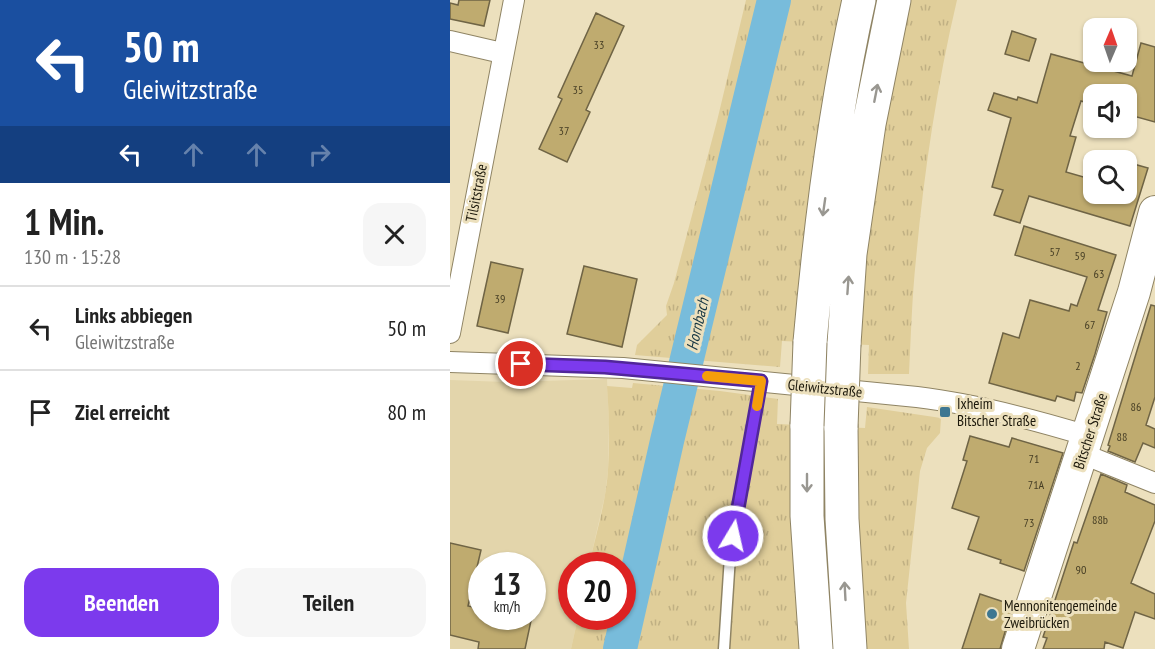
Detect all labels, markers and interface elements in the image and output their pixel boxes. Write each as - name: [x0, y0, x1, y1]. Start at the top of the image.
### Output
- north arrow: [1083, 18, 1137, 72]
- map controls: [1083, 18, 1137, 204]
- text: 50 m: [123, 19, 200, 74]
- icon: left: [24, 24, 102, 102]
- house number: 33: [594, 37, 604, 52]
- text: Gleiwitzstraße: [123, 72, 258, 106]
- house number: 35: [573, 82, 583, 97]
- one-way arrow: [870, 83, 882, 102]
- button: sound: [1083, 84, 1137, 138]
- house number: 37: [559, 123, 569, 138]
- icon: left: [114, 138, 147, 171]
- icon: ahead: [177, 138, 210, 171]
- icon: ahead: [240, 138, 273, 171]
- icon: right: [303, 138, 336, 171]
- button: search: [1083, 150, 1137, 204]
- street label: Tilsitstraße: [461, 162, 491, 224]
- one-way arrow: [818, 197, 829, 216]
- text: 1 Min.: [24, 198, 104, 245]
- button: close: [363, 203, 426, 266]
- text: 130 m · 15:28: [24, 244, 121, 270]
- house number: 57: [1050, 244, 1060, 259]
- house number: 59: [1075, 248, 1085, 263]
- house number: 63: [1094, 266, 1104, 281]
- one-way arrow: [843, 276, 854, 296]
- house number: 39: [495, 291, 505, 306]
- water label: Hornbach: [681, 295, 713, 352]
- text: Links abbiegen: [75, 301, 192, 329]
- icon: left: [24, 312, 57, 345]
- text: 50 m: [387, 314, 426, 342]
- house number: 67: [1085, 317, 1095, 332]
- text: Gleiwitzstraße: [75, 329, 175, 355]
- pin: [495, 338, 546, 389]
- icon: arrive: [504, 347, 537, 380]
- house number: 2: [1075, 358, 1081, 373]
- street label: Gleiwitzstraße: [787, 375, 863, 401]
- street label: Bitscher Straße: [1069, 390, 1111, 472]
- place label: Ixheim Bitscher Straße: [957, 394, 1036, 430]
- icon: arrive: [24, 396, 57, 429]
- text: Ziel erreicht: [75, 398, 170, 426]
- text: 80 m: [387, 398, 426, 426]
- house number: 86: [1131, 399, 1141, 414]
- marker: Ixheim Bitscher Straße: [938, 405, 952, 419]
- house number: 88: [1117, 429, 1127, 444]
- house number: 71: [1029, 451, 1039, 466]
- one-way arrow: [801, 473, 813, 493]
- house number: 71A: [1028, 477, 1045, 492]
- position arrow: [701, 504, 765, 568]
- house number: 88b: [1092, 512, 1108, 527]
- house number: 73: [1024, 515, 1034, 530]
- speed limit sign: 20: [558, 552, 636, 630]
- house number: 90: [1076, 562, 1086, 577]
- text: 13: [493, 564, 521, 603]
- button: Beenden: [24, 568, 219, 637]
- button: Teilen: [231, 568, 426, 637]
- one-way arrow: [840, 581, 851, 601]
- place label: Mennonitengemeinde Zweibrücken: [1004, 596, 1117, 632]
- text: km/h: [494, 597, 520, 616]
- marker: Mennonitengemeinde Zweibrücken: [985, 607, 999, 621]

